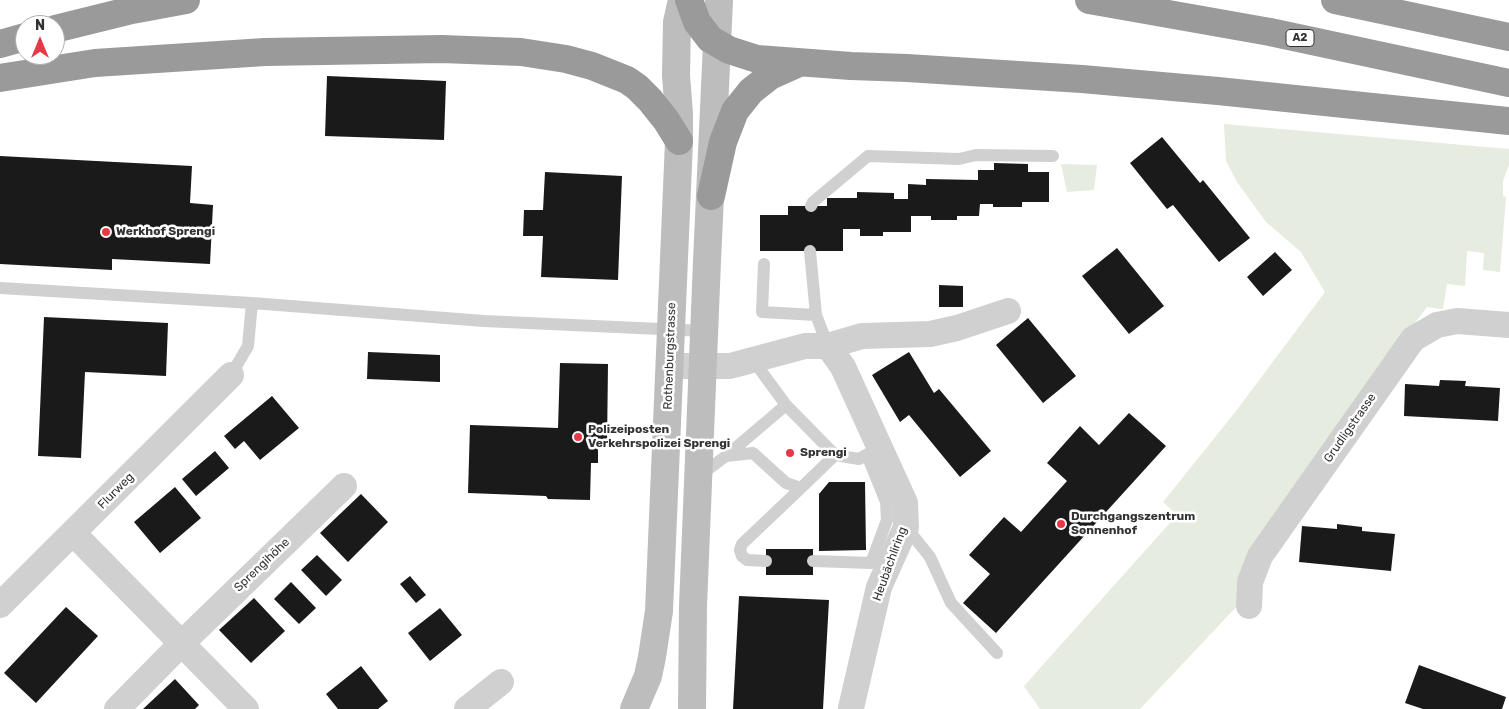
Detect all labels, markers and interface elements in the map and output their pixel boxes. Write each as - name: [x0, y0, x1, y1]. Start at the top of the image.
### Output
- north arrow: [15, 15, 65, 65]
- text: N: [35, 17, 45, 34]
- road number: A2: [1286, 29, 1314, 46]
- place label: Werkhof Sprengi: [116, 225, 215, 239]
- marker: Werkhof Sprengi: [100, 226, 112, 238]
- street label: Rothenburgstrasse: [661, 302, 679, 410]
- street label: Grudligstrasse: [1321, 391, 1379, 465]
- place label: Polizeiposten Verkehrspolizei Sprengi: [588, 423, 730, 451]
- marker: Polizeiposten Verkehrspolizei Sprengi: [572, 431, 584, 443]
- place label: Sprengi: [800, 446, 847, 460]
- marker: Sprengi: [784, 447, 796, 459]
- street label: Flurweg: [95, 470, 137, 512]
- place label: Durchgangszentrum Sonnenhof: [1071, 510, 1195, 538]
- marker: Durchgangszentrum Sonnenhof: [1055, 518, 1067, 530]
- street label: Heubächliring: [870, 525, 910, 603]
- street label: Sprengihöhe: [231, 535, 293, 595]

